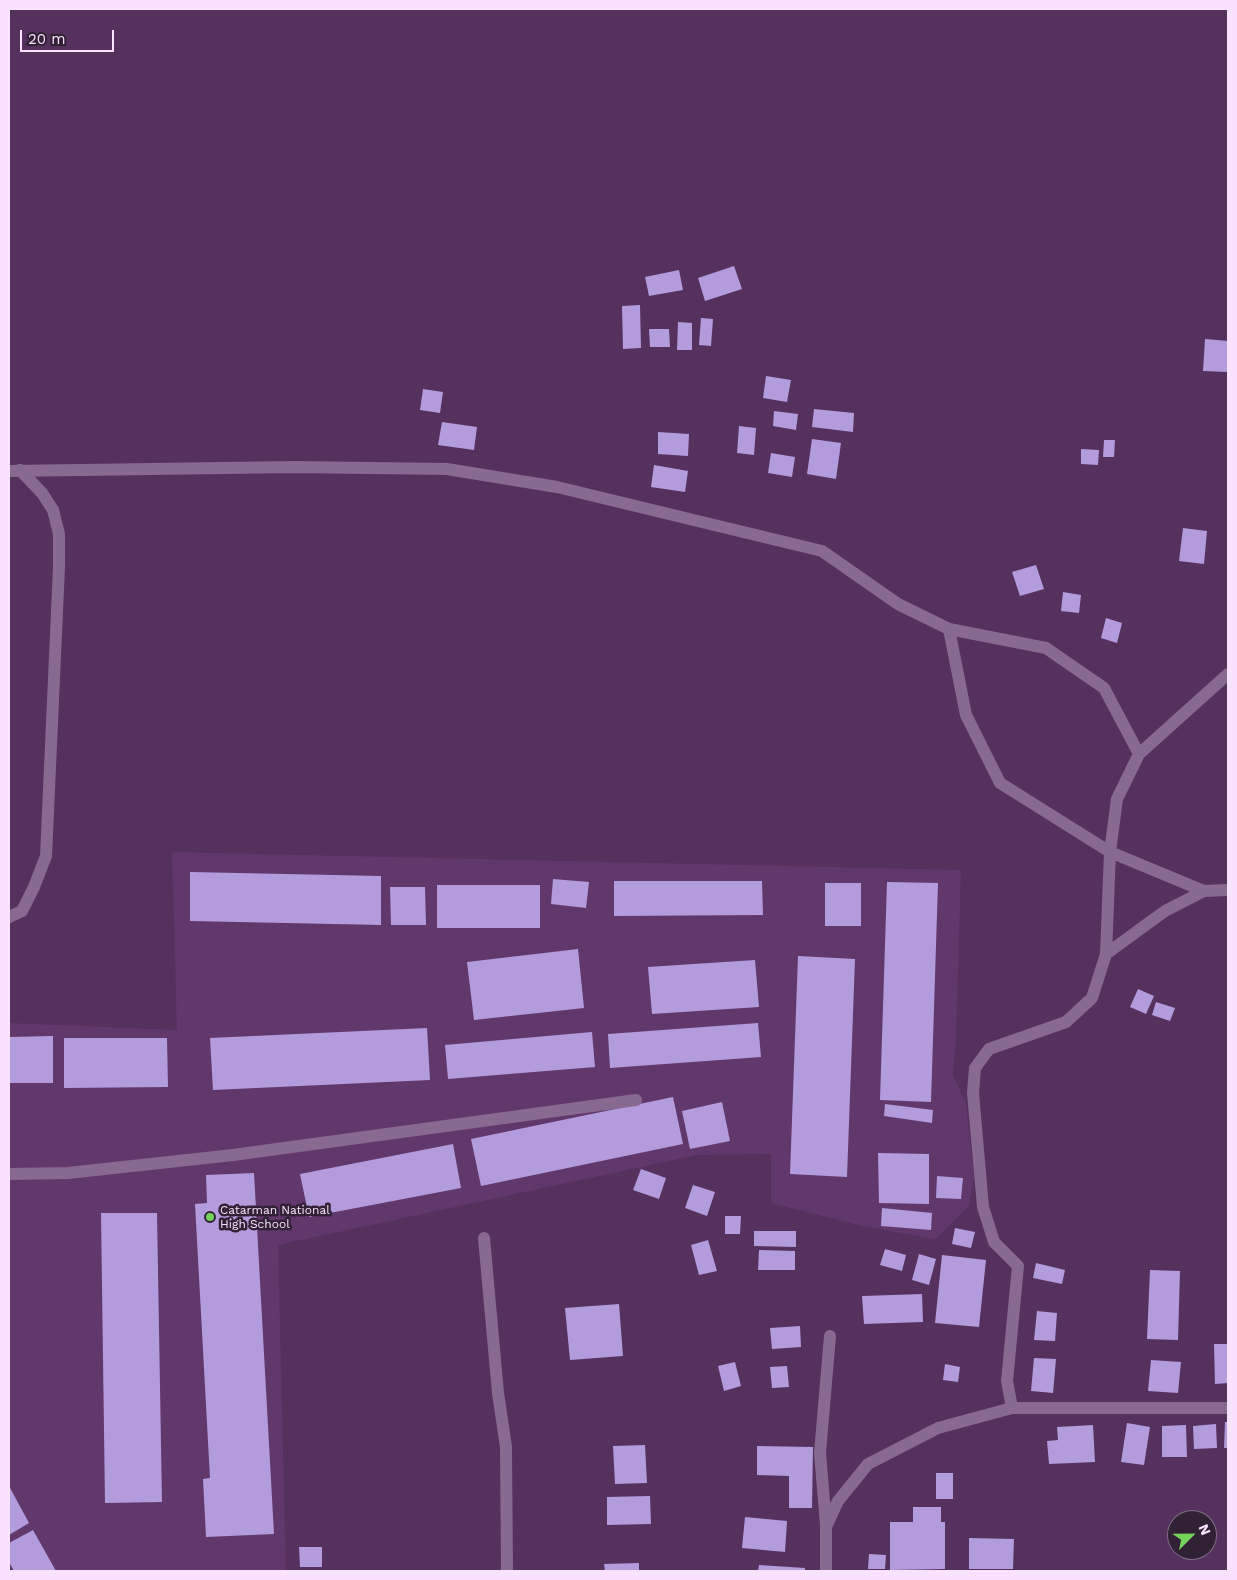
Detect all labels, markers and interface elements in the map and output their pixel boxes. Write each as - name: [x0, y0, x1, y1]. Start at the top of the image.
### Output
- scale bar: [22, 20, 116, 52]
- text: 20 m: [28, 30, 66, 48]
- place label: Catarman National High School: [220, 1203, 330, 1231]
- marker: Catarman National High School: [204, 1211, 216, 1223]
- north arrow: [1167, 1510, 1217, 1560]
- text: N: [1195, 1522, 1214, 1537]

